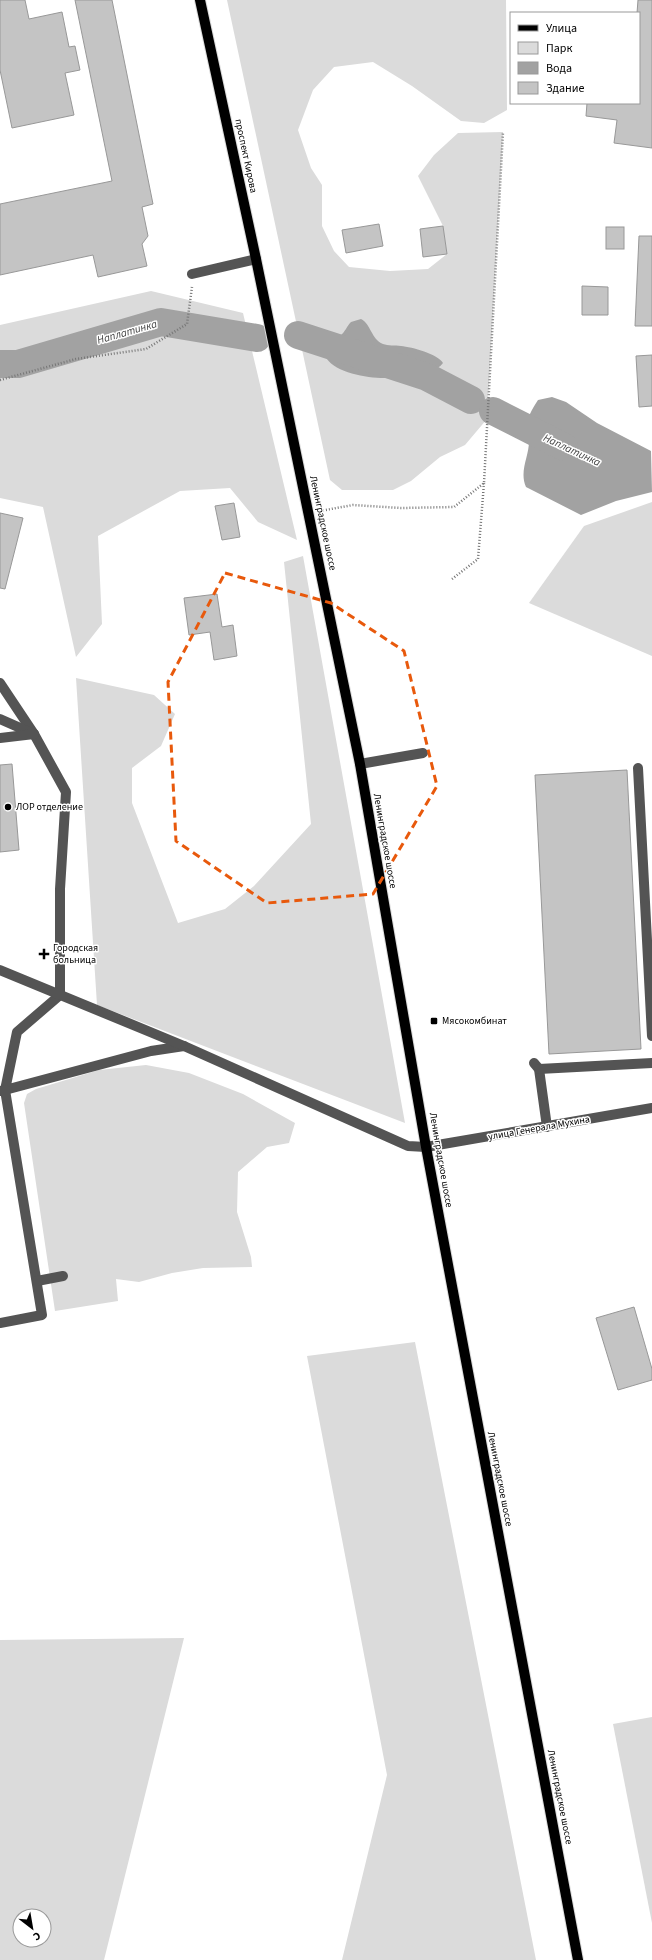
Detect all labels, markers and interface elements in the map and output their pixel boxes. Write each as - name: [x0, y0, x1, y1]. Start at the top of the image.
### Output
- legend: [510, 12, 640, 104]
- text: Улица: [546, 20, 577, 37]
- text: Парк: [546, 40, 572, 57]
- text: Вода: [546, 60, 572, 77]
- text: Здание: [546, 80, 585, 97]
- street label: проспект Кирова: [231, 118, 261, 194]
- water label: Наплатинка: [95, 316, 159, 348]
- water label: Наплатинка: [541, 430, 603, 470]
- street label: Ленинградское шоссе: [306, 474, 340, 572]
- street label: Ленинградское шоссе: [370, 792, 400, 890]
- place label: ЛОР отделение: [16, 800, 83, 814]
- marker: ЛОР отделение: [3, 802, 13, 812]
- place label: Городская больница: [53, 941, 98, 967]
- marker: Городская больница: [38, 948, 50, 960]
- place label: Мясокомбинат: [442, 1014, 507, 1028]
- marker: Мясокомбинат: [429, 1016, 439, 1026]
- street label: Ленинградское шоссе: [426, 1111, 456, 1209]
- street label: улица Генерала Мухина: [487, 1112, 591, 1144]
- street label: Ленинградское шоссе: [484, 1430, 516, 1528]
- street label: Ленинградское шоссе: [544, 1748, 576, 1846]
- north arrow: [12, 1908, 52, 1948]
- text: С: [30, 1928, 44, 1945]

